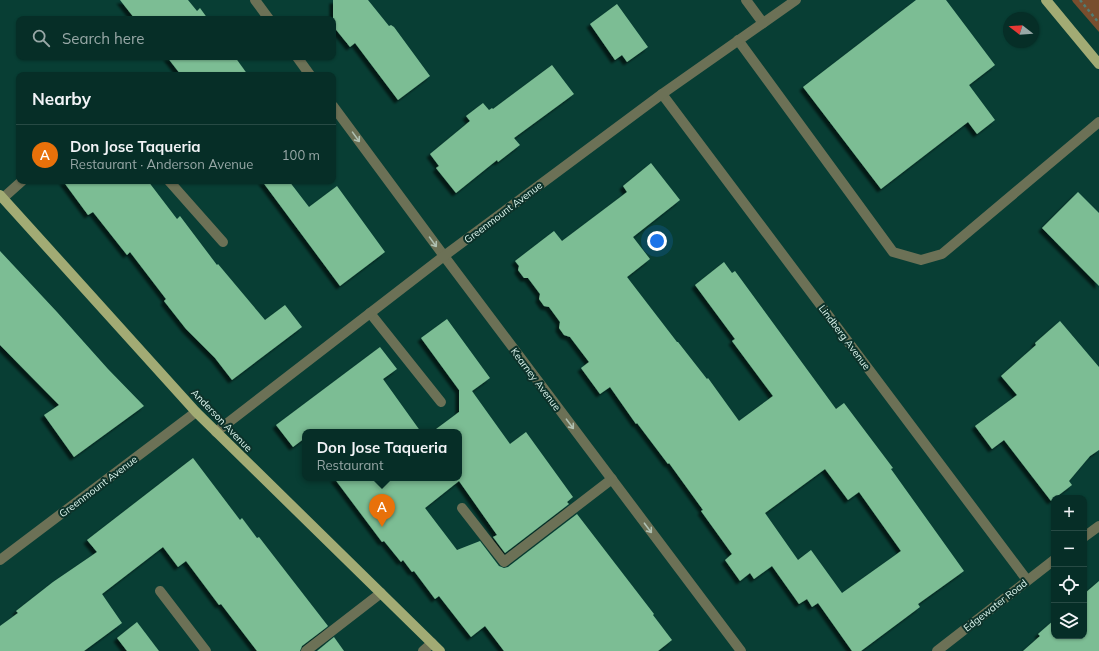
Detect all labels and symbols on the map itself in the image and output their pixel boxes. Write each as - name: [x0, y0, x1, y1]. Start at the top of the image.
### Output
- north arrow: [1003, 12, 1039, 48]
- one-way arrow: [352, 131, 360, 142]
- street label: Greenmount Avenue: [462, 179, 545, 246]
- your location: [647, 231, 667, 251]
- one-way arrow: [429, 236, 437, 247]
- street label: Lindberg Avenue: [816, 302, 873, 372]
- street label: Kearney Avenue: [508, 345, 563, 413]
- street label: Anderson Avenue: [188, 386, 255, 454]
- one-way arrow: [566, 418, 574, 429]
- street label: Greenmount Avenue: [57, 453, 140, 520]
- pin: A: [369, 494, 395, 527]
- one-way arrow: [644, 522, 653, 533]
- street label: Edgewater Road: [961, 576, 1030, 634]

